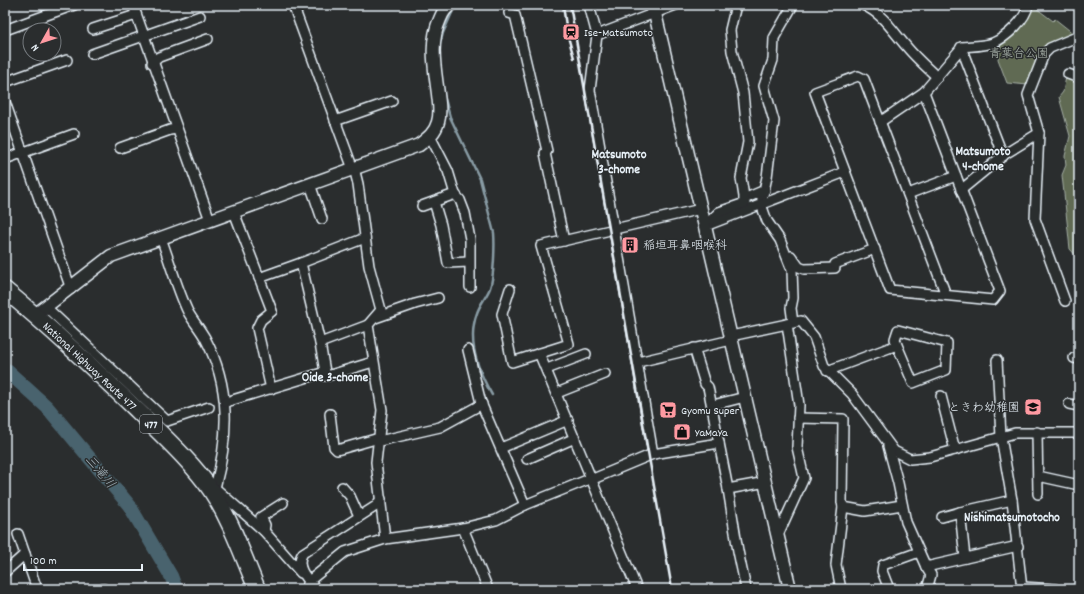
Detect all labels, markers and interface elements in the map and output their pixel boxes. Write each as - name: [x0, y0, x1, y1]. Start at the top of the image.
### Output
- north arrow: [22, 22, 62, 62]
- station icon: Ise-Matsumoto: [561, 22, 581, 42]
- place label: Ise-Matsumoto: [584, 25, 653, 42]
- text: N: [28, 39, 44, 54]
- park label: 青葉台公園: [989, 46, 1049, 63]
- district label: Matsumoto 4-chome: [956, 143, 1011, 177]
- district label: Matsumoto 3-chome: [592, 146, 647, 180]
- building icon: 稲垣耳鼻咽喉科: [620, 235, 640, 255]
- place label: 稲垣耳鼻咽喉科: [643, 238, 727, 255]
- street label: National Highway Route 477: [38, 319, 140, 416]
- district label: Oide 3-chome: [302, 369, 369, 388]
- school or university icon: ときわ幼稚園: [1023, 397, 1043, 417]
- supermarket icon: Gyomu Super: [658, 400, 678, 420]
- place label: ときわ幼稚園: [948, 400, 1020, 417]
- place label: Gyomu Super: [681, 403, 740, 420]
- road number: 477: [140, 415, 162, 433]
- shop icon: YaMaYa: [672, 422, 692, 442]
- place label: YaMaYa: [695, 425, 728, 442]
- water label: 三滝川: [79, 452, 119, 494]
- district label: Nishimatsumotocho: [964, 509, 1060, 528]
- scale bar: [24, 546, 142, 572]
- text: 100 m: [30, 553, 57, 570]

